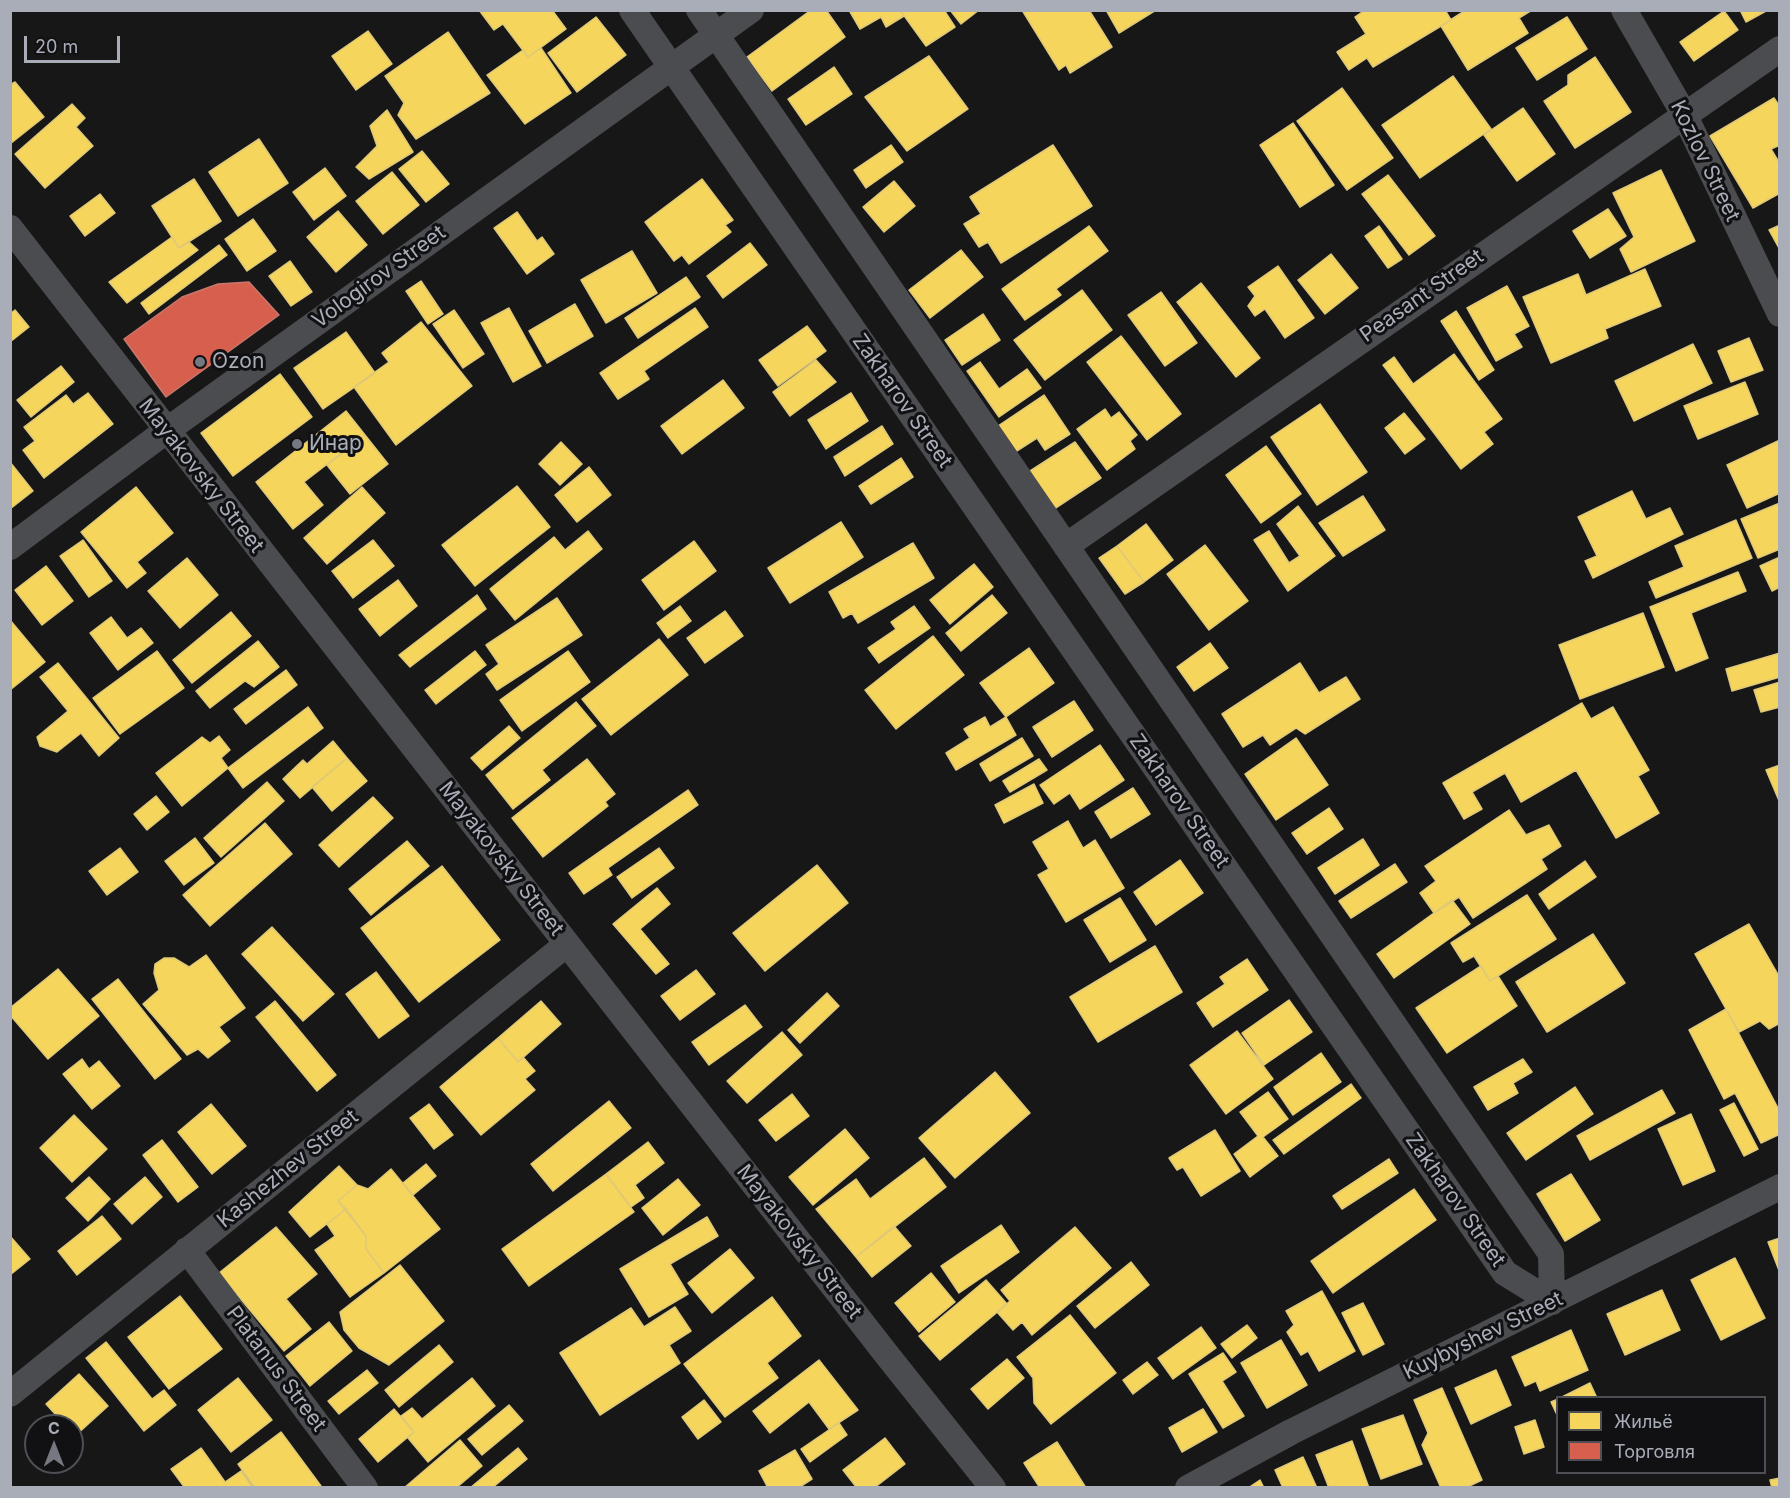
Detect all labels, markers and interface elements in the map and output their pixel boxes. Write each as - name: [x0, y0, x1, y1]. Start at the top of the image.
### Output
- scale bar: [27, 24, 123, 62]
- text: 20 m: [35, 36, 78, 57]
- street label: Kozlov Street: [1665, 96, 1745, 226]
- street label: Vologirov Street: [308, 220, 450, 334]
- street label: Peasant Street: [1355, 244, 1489, 348]
- street label: Zakharov Street: [847, 329, 957, 473]
- place label: Ozon: [212, 349, 264, 375]
- marker: Ozon: [193, 355, 207, 369]
- street label: Mayakovsky Street: [133, 394, 269, 558]
- place label: Инар: [309, 431, 362, 457]
- marker: Инар: [290, 437, 304, 451]
- street label: Zakharov Street: [1124, 729, 1234, 873]
- street label: Mayakovsky Street: [433, 777, 569, 941]
- street label: Kashezhev Street: [212, 1104, 364, 1234]
- street label: Zakharov Street: [1400, 1128, 1510, 1272]
- street label: Mayakovsky Street: [731, 1160, 867, 1324]
- street label: Kuybyshev Street: [1399, 1286, 1567, 1386]
- street label: Platanus Street: [221, 1301, 331, 1437]
- legend: [1556, 1396, 1766, 1474]
- text: Жильё: [1614, 1411, 1673, 1432]
- north arrow: [24, 1414, 84, 1474]
- text: С: [48, 1418, 60, 1438]
- text: Торговля: [1614, 1441, 1695, 1462]

